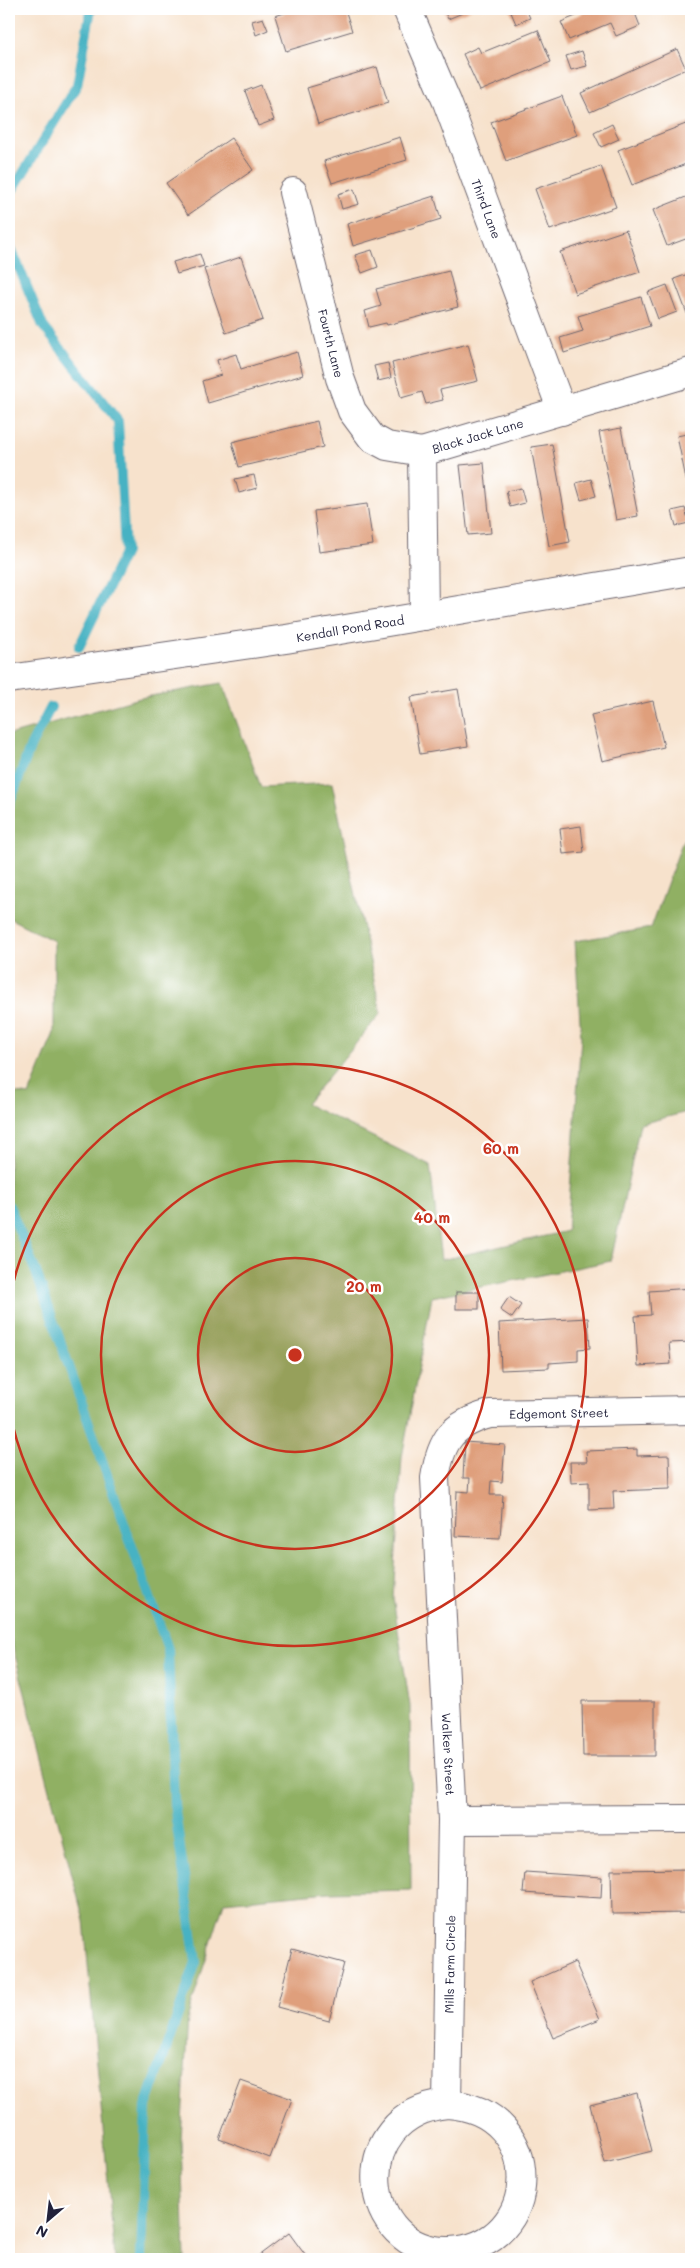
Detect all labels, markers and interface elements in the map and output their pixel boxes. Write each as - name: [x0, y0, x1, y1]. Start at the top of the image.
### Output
- street label: Third Lane: [468, 177, 505, 241]
- street label: Fourth Lane: [315, 307, 348, 379]
- street label: Black Jack Lane: [430, 414, 525, 457]
- street label: Kendall Pond Road: [295, 611, 406, 645]
- text: 60 m: [483, 1138, 519, 1158]
- text: 40 m: [414, 1207, 450, 1227]
- text: 20 m: [346, 1276, 382, 1296]
- centre of rings: [286, 1346, 304, 1364]
- street label: Edgemont Street: [509, 1404, 609, 1422]
- street label: Walker Street: [439, 1712, 459, 1796]
- street label: Mills Farm Circle: [441, 1915, 458, 2014]
- north arrow: [22, 2196, 72, 2246]
- text: N: [33, 2221, 51, 2243]

